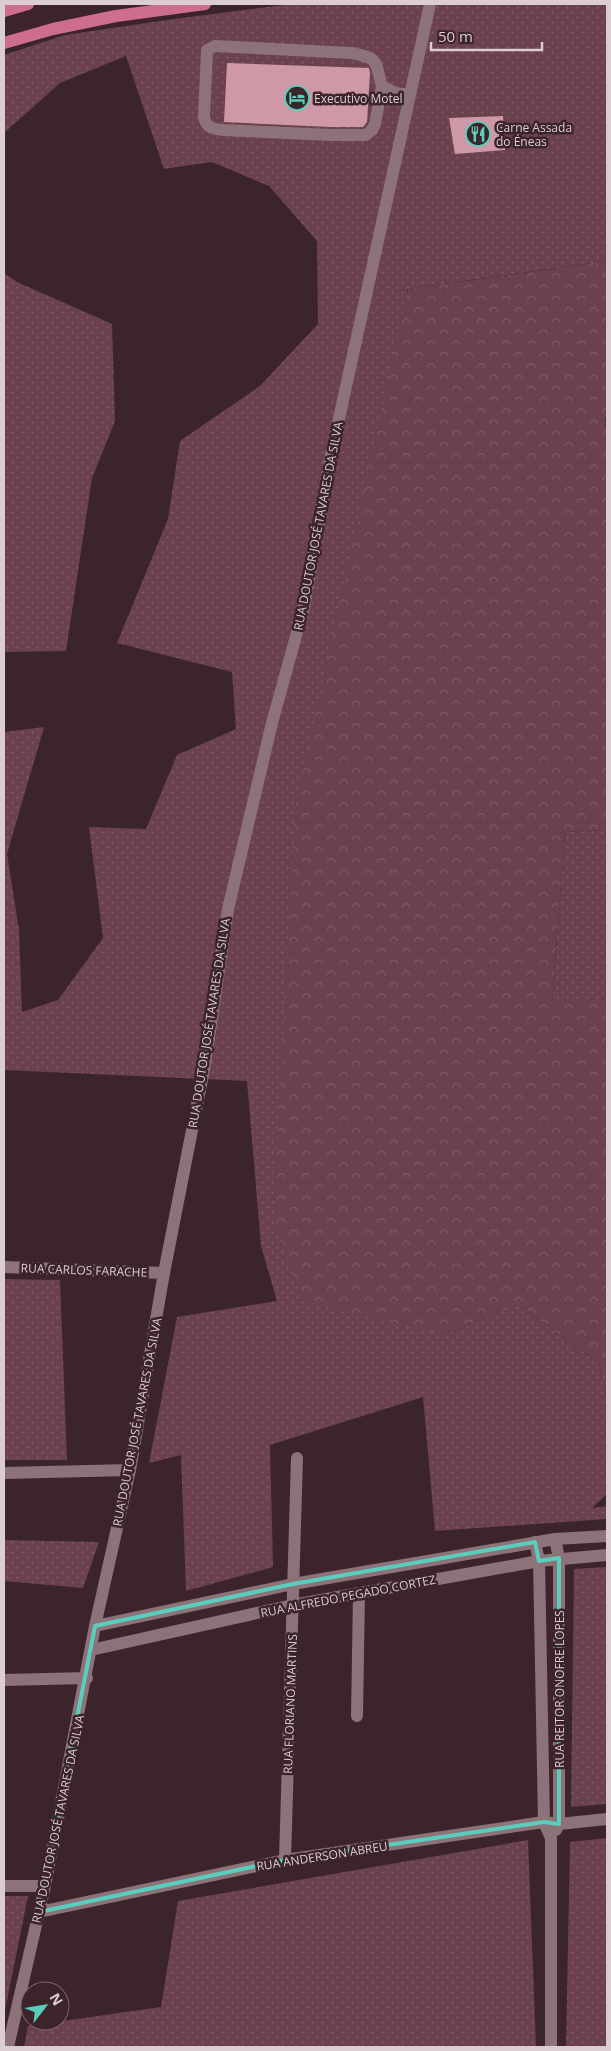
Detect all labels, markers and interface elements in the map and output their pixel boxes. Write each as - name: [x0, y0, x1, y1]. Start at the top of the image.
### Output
- scale bar: [431, 20, 542, 52]
- text: 50 m: [438, 26, 473, 46]
- hotel icon: Executivo Motel: [284, 85, 310, 111]
- place label: Executivo Motel: [314, 90, 403, 107]
- place label: Carne Assada do Éneas: [496, 119, 572, 150]
- restaurant icon: Carne Assada do Éneas: [465, 121, 491, 147]
- street label: RUA DOUTOR JOSÉ TAVARES DA SILVA: [289, 420, 347, 632]
- street label: RUA DOUTOR JOSÉ TAVARES DA SILVA: [184, 917, 234, 1129]
- street label: RUA CARLOS FARACHE: [20, 1259, 148, 1281]
- street label: RUA DOUTOR JOSÉ TAVARES DA SILVA: [108, 1316, 166, 1528]
- street label: RUA ALFREDO PEGADO CORTEZ: [259, 1571, 437, 1621]
- street label: RUA REITOR ONOFRE LOPES: [551, 1610, 568, 1768]
- street label: RUA FLORIANO MARTINS: [279, 1634, 301, 1774]
- street label: RUA DOUTOR JOSÉ TAVARES DA SILVA: [28, 1713, 88, 1925]
- street label: RUA ANDERSON ABREU: [255, 1837, 389, 1875]
- north arrow: [20, 1981, 70, 2031]
- text: N: [45, 1989, 68, 2009]

